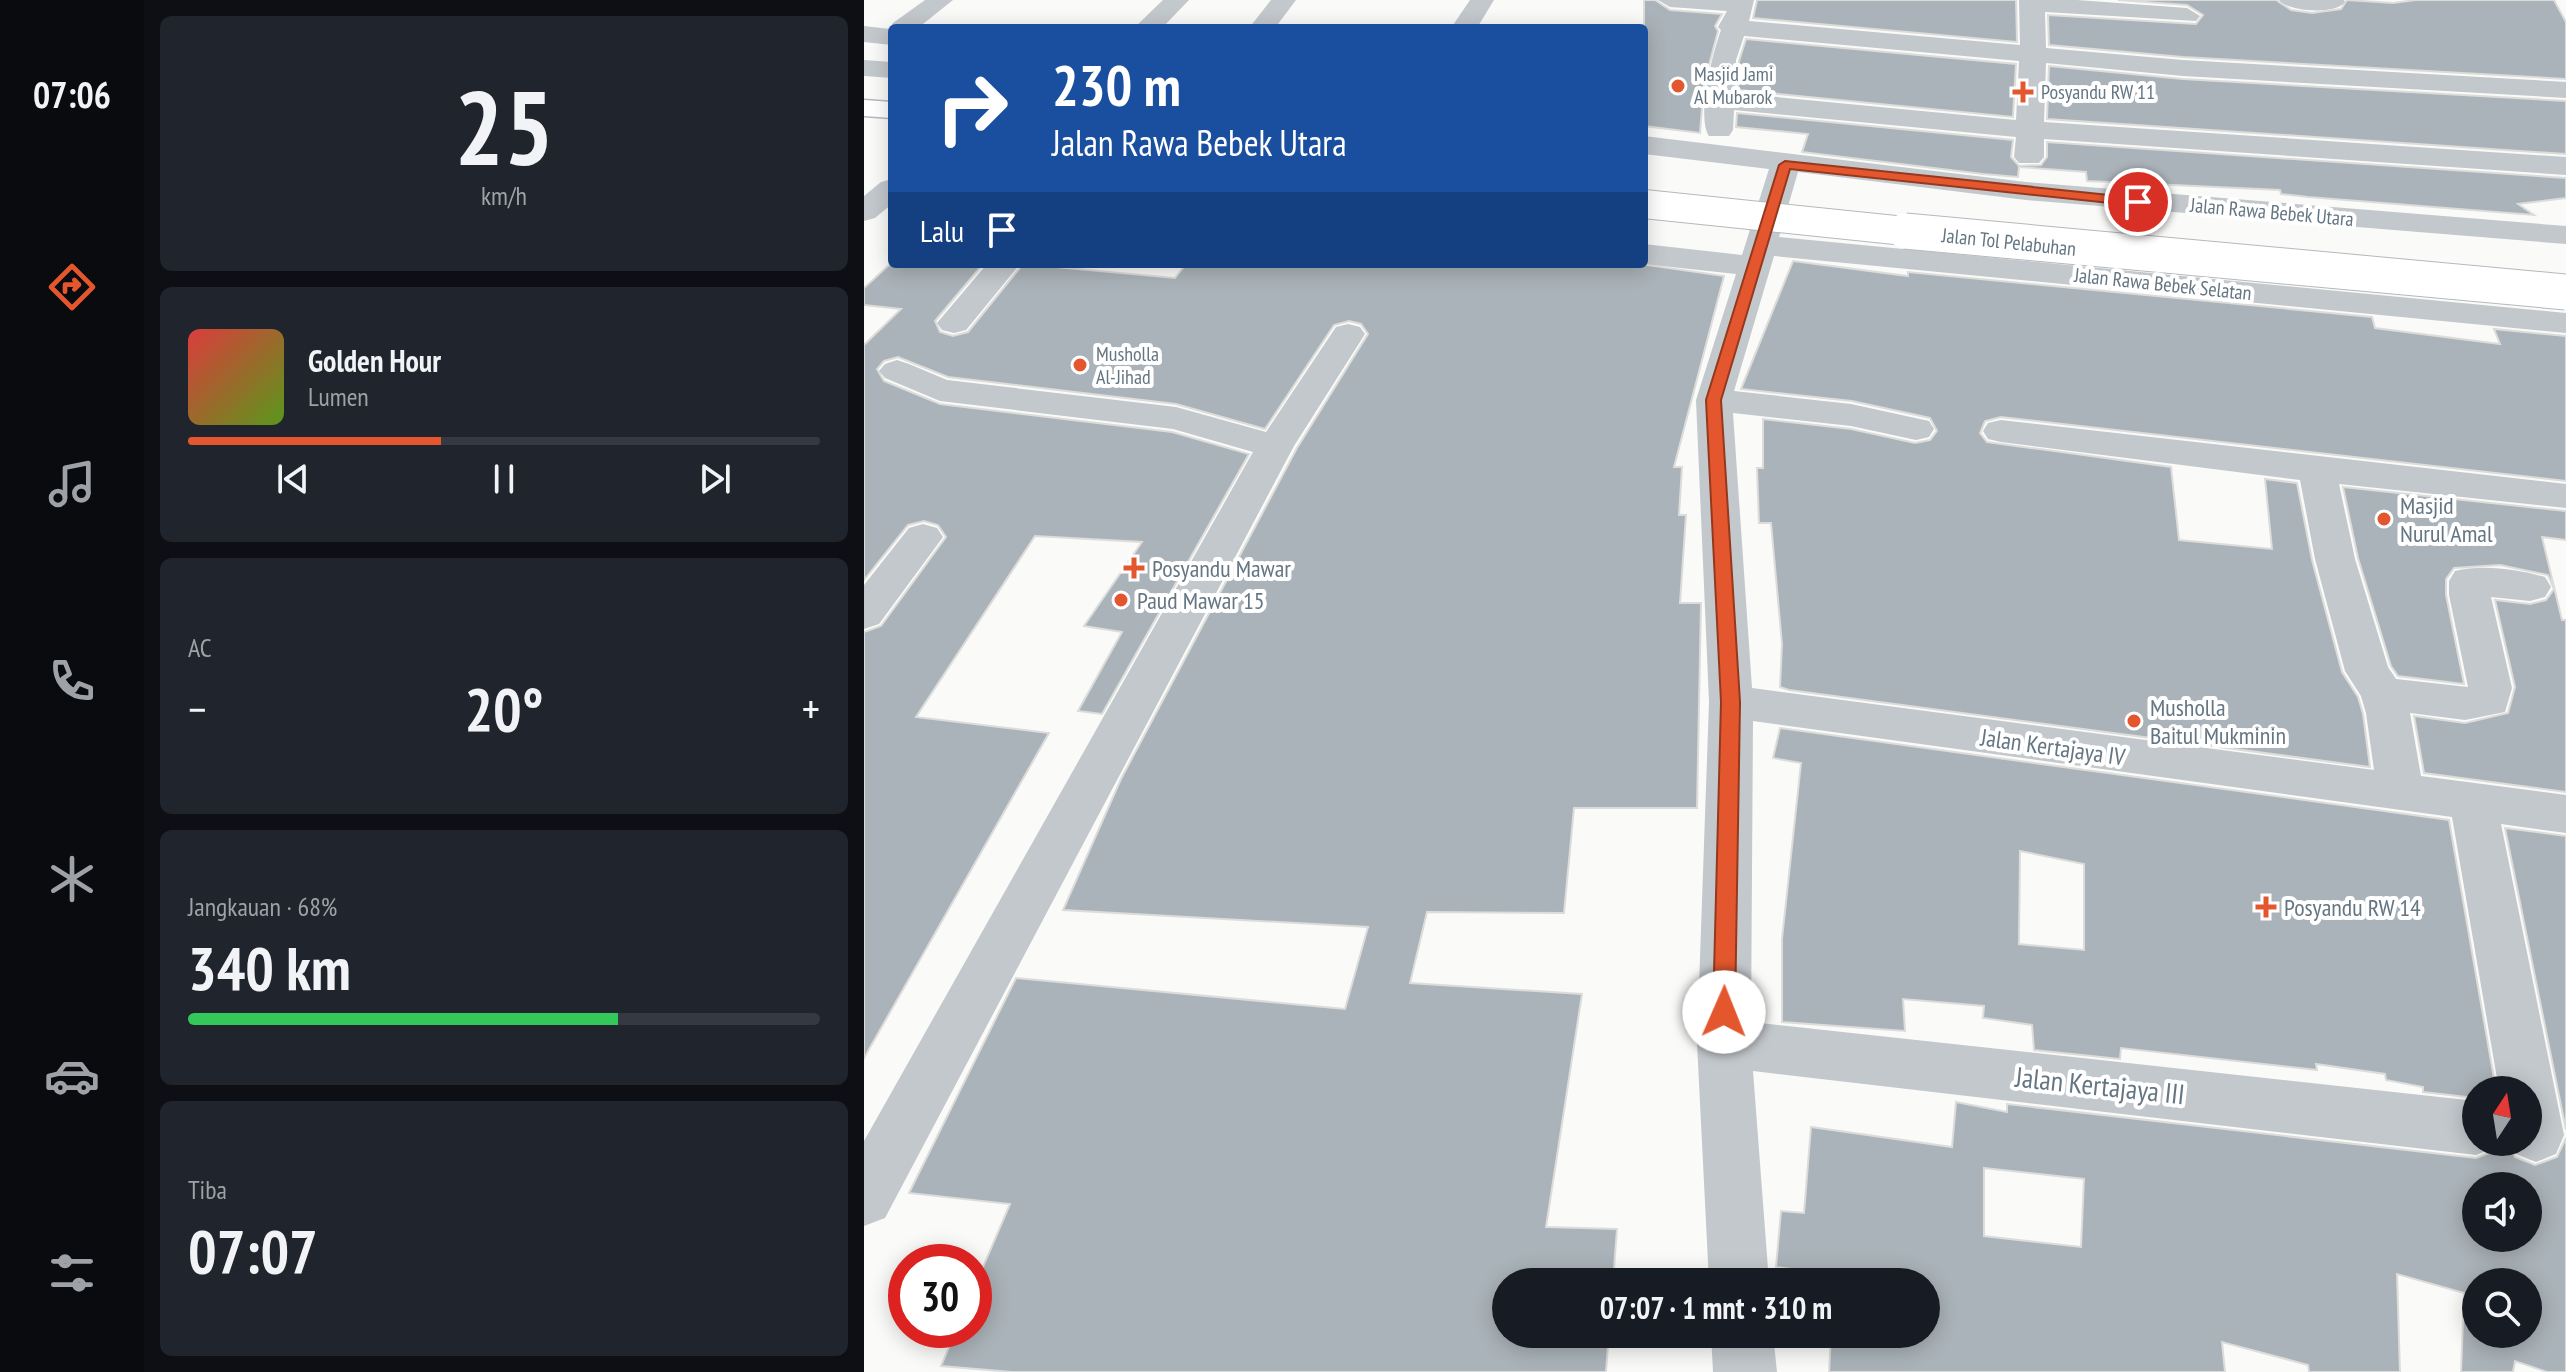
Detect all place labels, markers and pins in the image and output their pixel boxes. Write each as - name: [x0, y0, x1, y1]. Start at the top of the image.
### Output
- place label: Masjid Jami Al Mubarok: [1694, 61, 1773, 110]
- marker: Masjid Jami Al Mubarok: [1669, 77, 1687, 95]
- place label: Posyandu RW 11: [2041, 79, 2155, 105]
- marker: Posyandu RW 11: [2012, 81, 2034, 103]
- pin: [2104, 168, 2172, 236]
- place label: Musholla Al-Jihad: [1096, 341, 1159, 390]
- marker: Musholla Al-Jihad: [1071, 356, 1089, 374]
- place label: Masjid Nurul Amal: [2400, 490, 2493, 549]
- marker: Masjid Nurul Amal: [2375, 510, 2393, 528]
- place label: Posyandu Mawar: [1152, 553, 1291, 584]
- marker: Posyandu Mawar: [1123, 557, 1145, 579]
- place label: Paud Mawar 15: [1137, 585, 1265, 616]
- marker: Paud Mawar 15: [1112, 591, 1130, 609]
- place label: Musholla Baitul Mukminin: [2150, 692, 2286, 751]
- marker: Musholla Baitul Mukminin: [2125, 712, 2143, 730]
- place label: Posyandu RW 14: [2284, 892, 2421, 923]
- marker: Posyandu RW 14: [2255, 896, 2277, 918]

